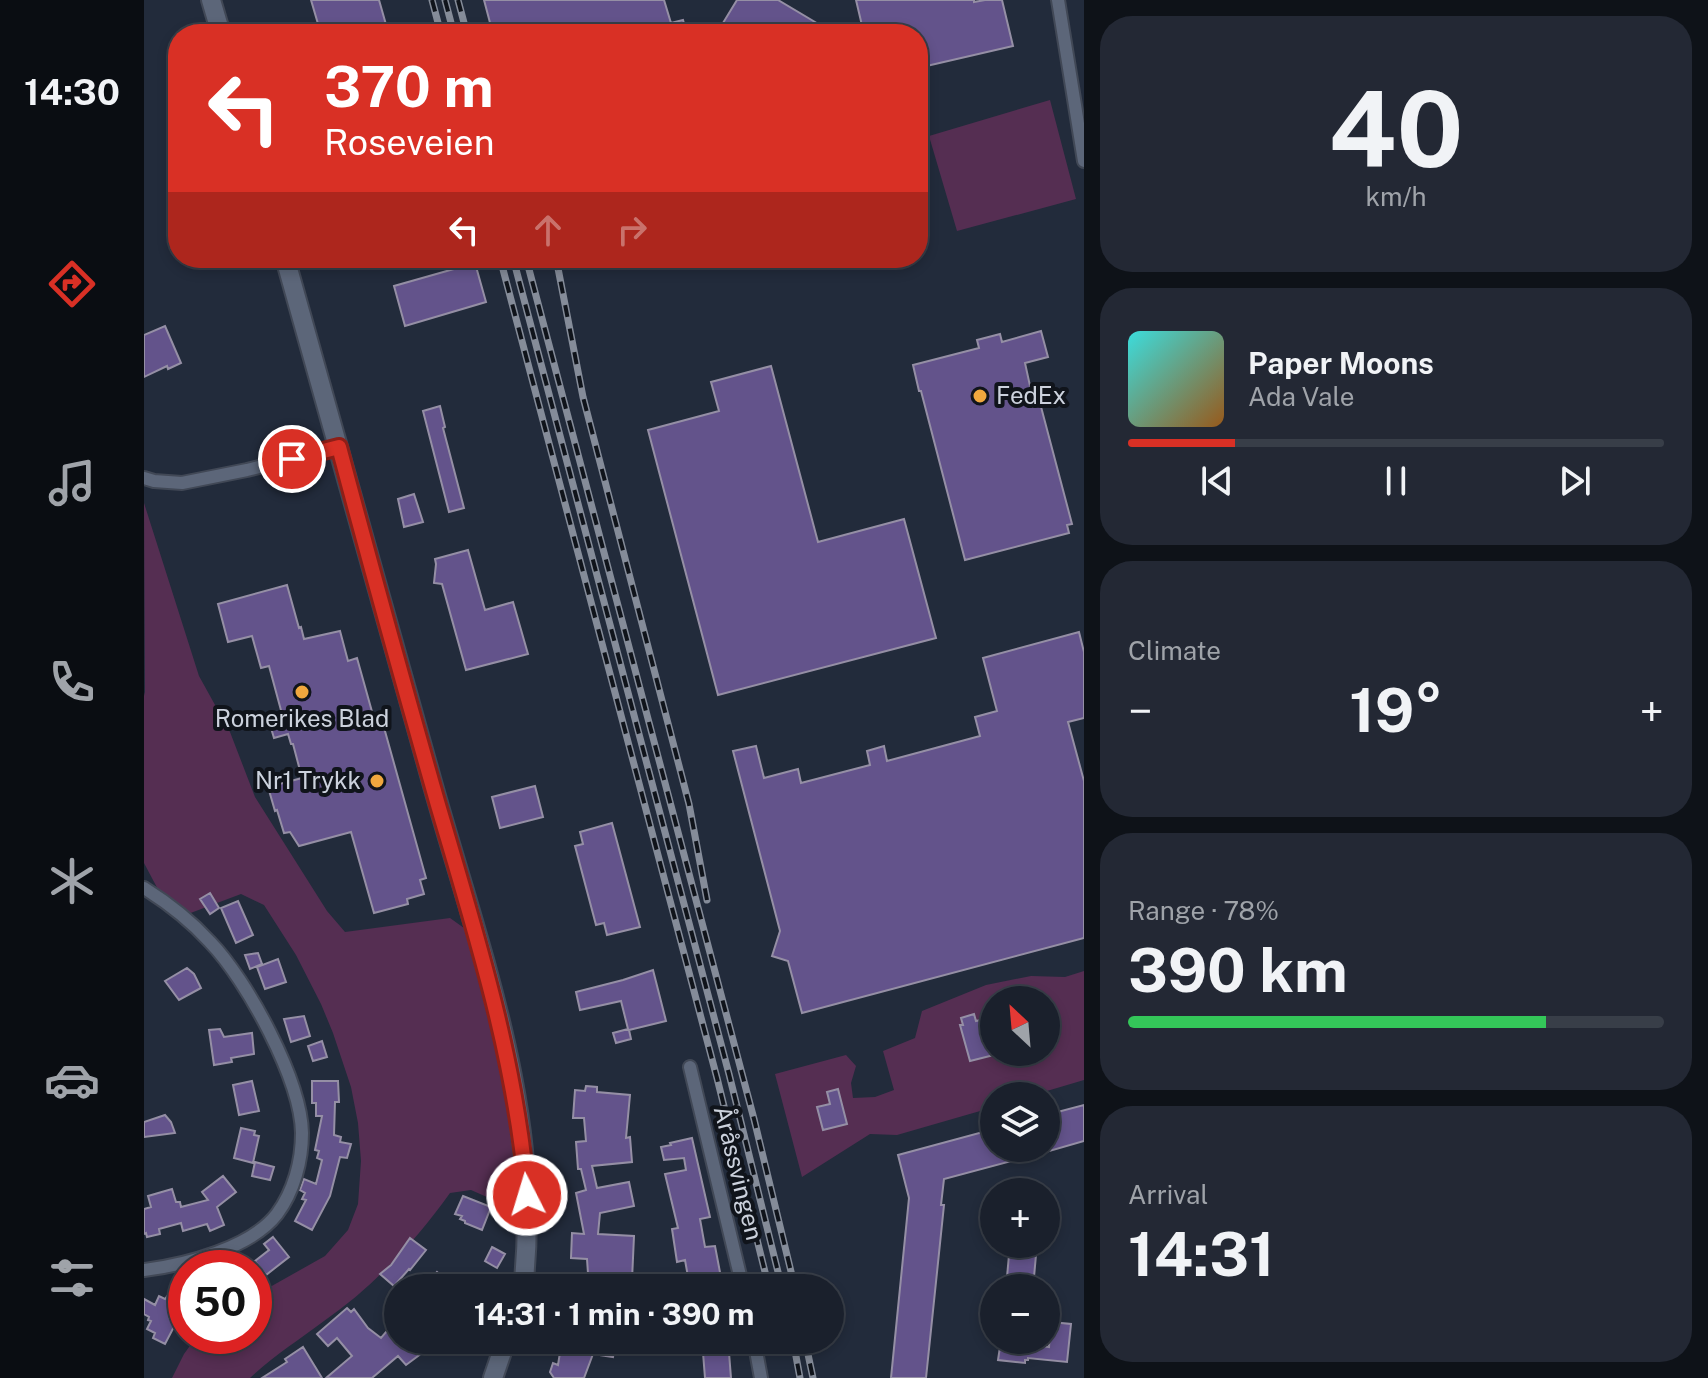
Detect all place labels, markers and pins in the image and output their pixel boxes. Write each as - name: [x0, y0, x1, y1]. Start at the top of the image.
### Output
- place label: FedEx: [996, 381, 1066, 409]
- marker: FedEx: [971, 387, 989, 405]
- pin: [258, 425, 326, 493]
- marker: Romerikes Blad: [293, 683, 311, 701]
- place label: Romerikes Blad: [215, 704, 389, 732]
- place label: Nr1 Trykk: [255, 766, 361, 794]
- marker: Nr1 Trykk: [368, 772, 386, 790]

